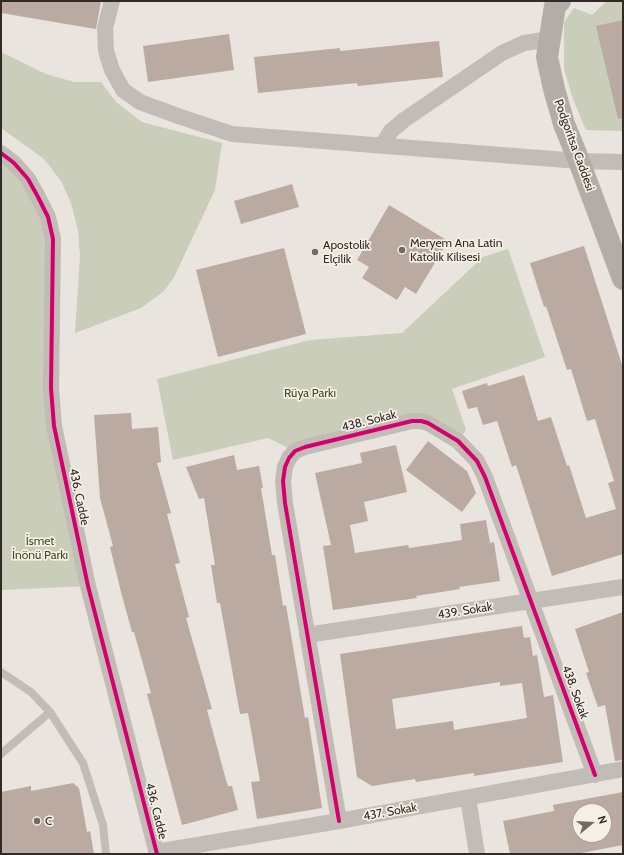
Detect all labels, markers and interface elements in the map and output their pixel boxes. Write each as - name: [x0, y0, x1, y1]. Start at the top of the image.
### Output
- street label: Podgoritsa Caddesi: [551, 97, 597, 193]
- place label: Meryem Ana Latin Katolik Kilisesi: [410, 236, 502, 264]
- place label: Apostolik Elçilik: [323, 238, 370, 266]
- marker: Meryem Ana Latin Katolik Kilisesi: [397, 245, 407, 255]
- marker: Apostolik Elçilik: [310, 247, 320, 257]
- park label: Rüya Parkı: [284, 386, 336, 400]
- street label: 438. Sokak: [340, 407, 398, 435]
- street label: 436. Cadde: [66, 467, 92, 527]
- park label: İsmet İnönü Parkı: [12, 534, 68, 562]
- street label: 439. Sokak: [437, 600, 493, 622]
- street label: 438. Sokak: [559, 663, 591, 721]
- street label: 436. Cadde: [142, 781, 170, 841]
- street label: 437. Sokak: [362, 800, 418, 824]
- north arrow: [572, 803, 612, 843]
- place label: C: [45, 814, 52, 828]
- text: N: [595, 814, 610, 825]
- marker: C: [32, 816, 42, 826]

